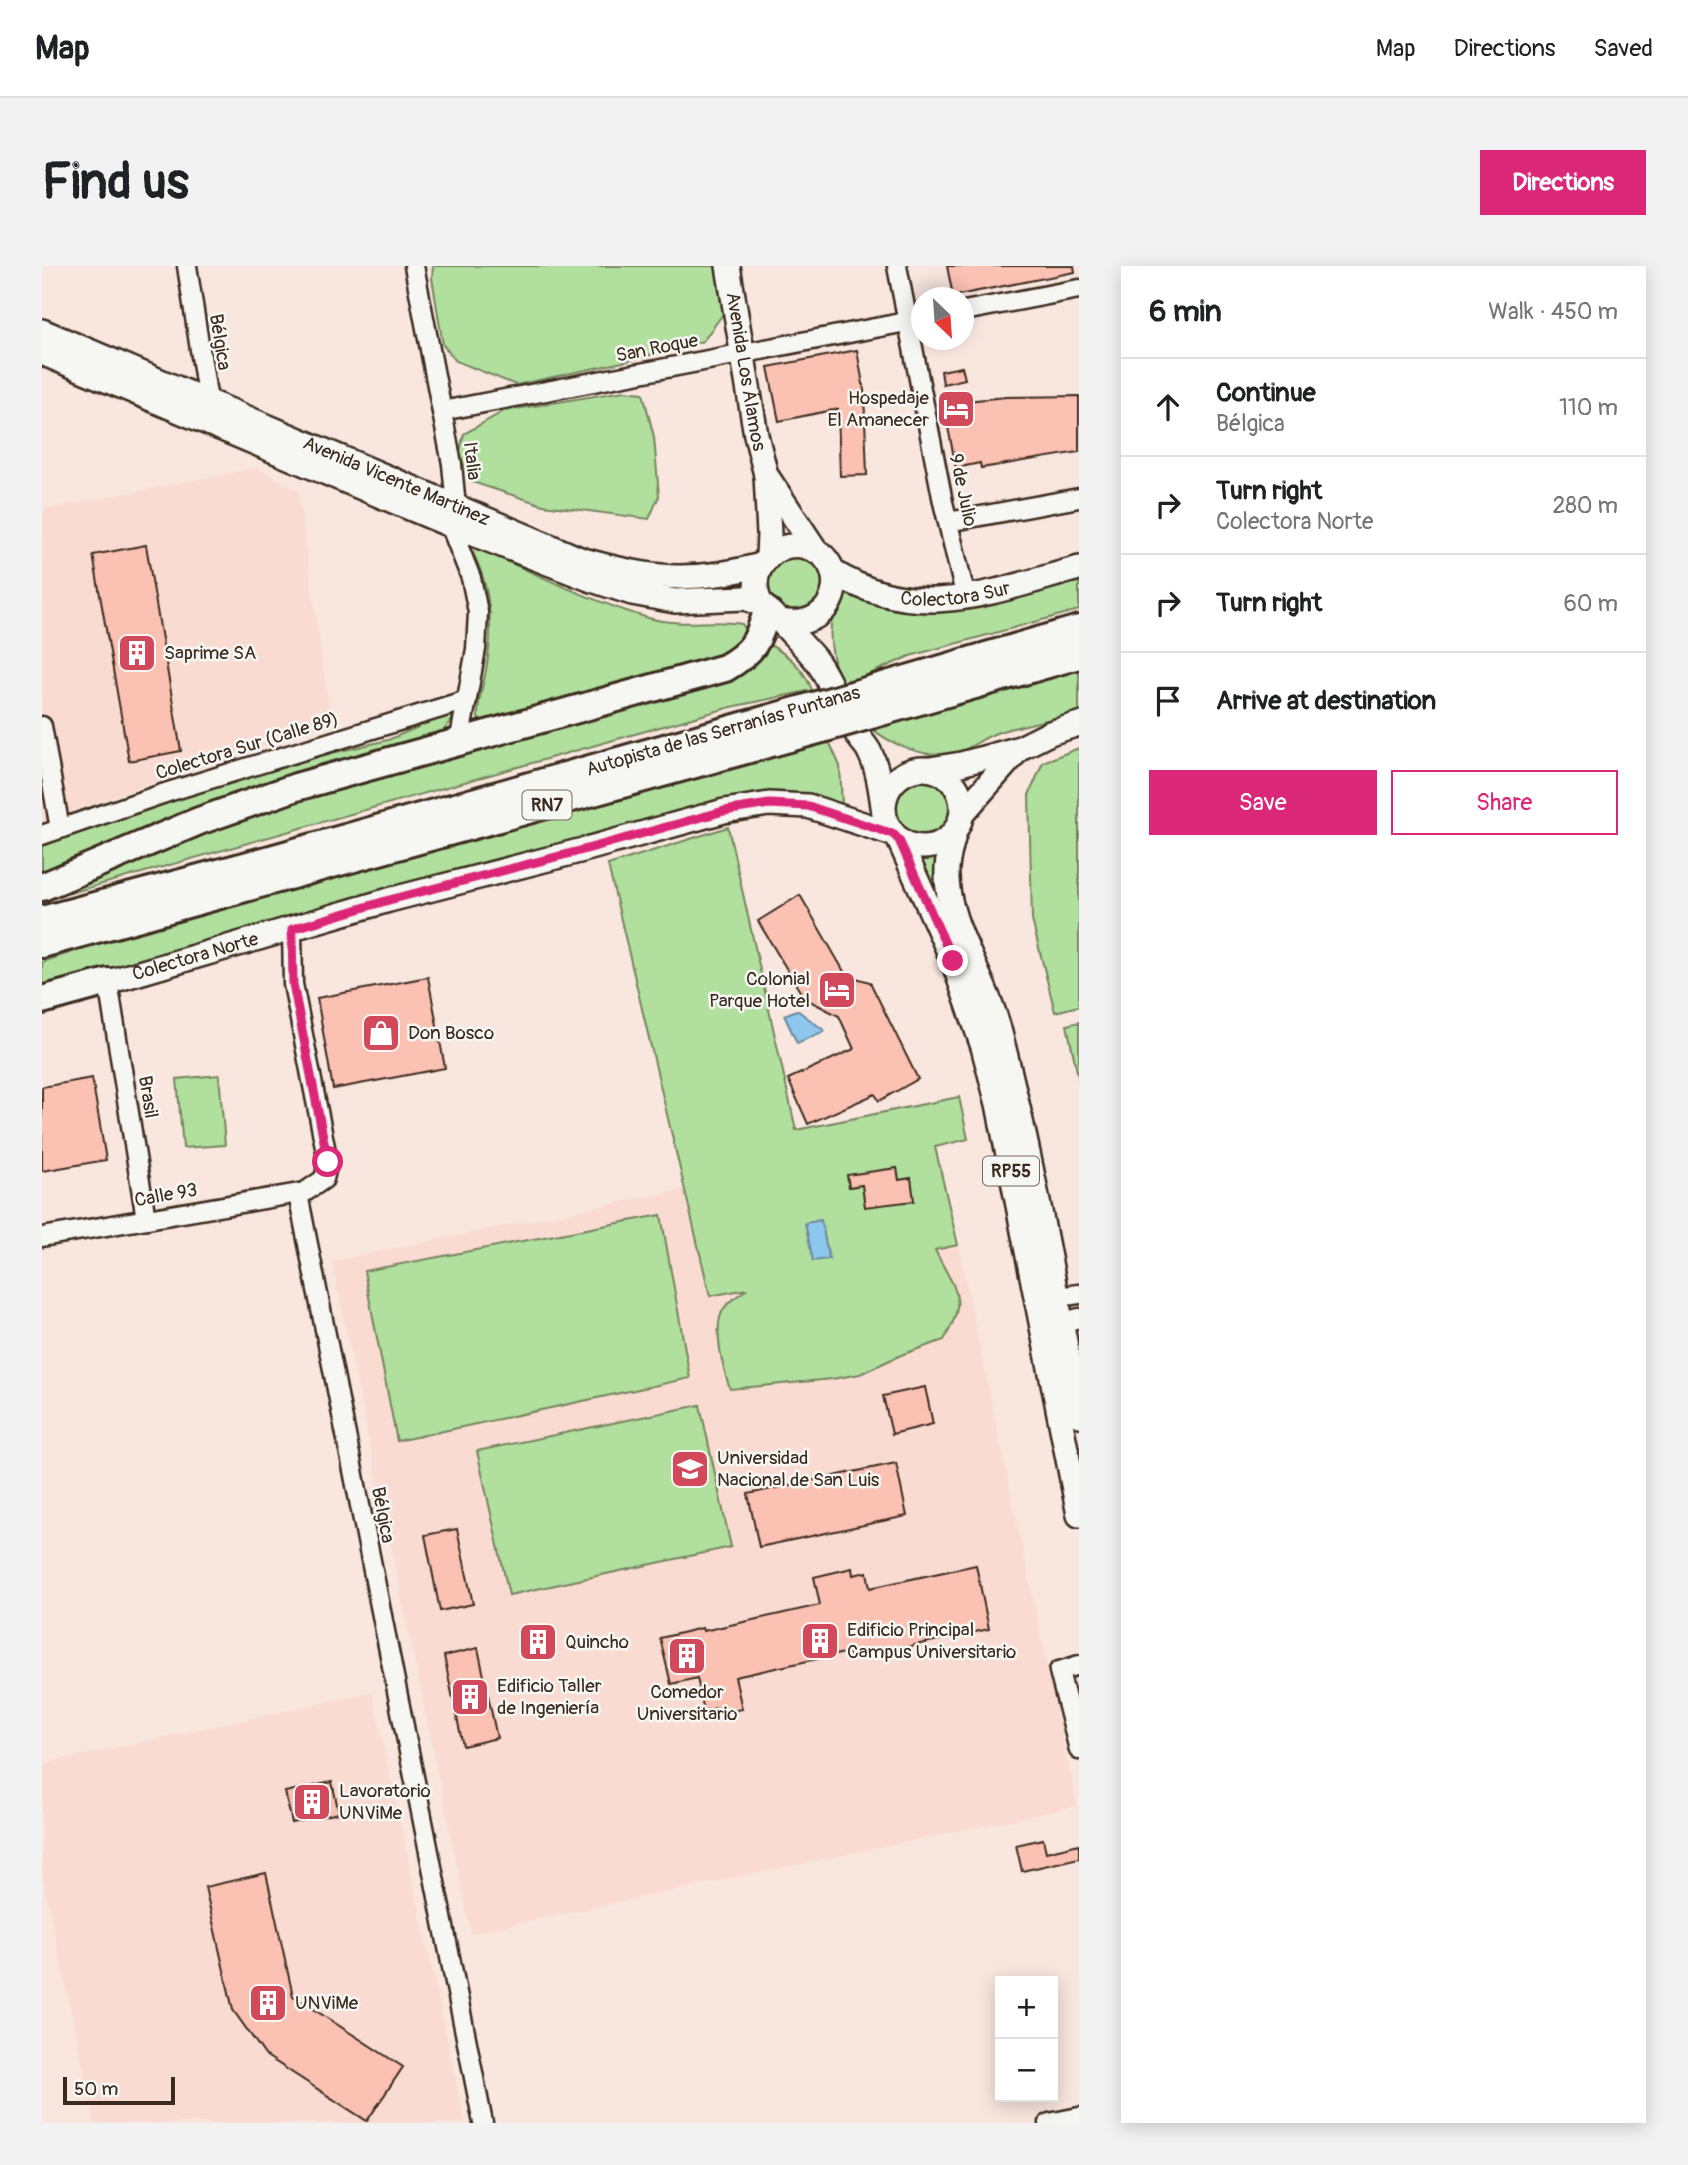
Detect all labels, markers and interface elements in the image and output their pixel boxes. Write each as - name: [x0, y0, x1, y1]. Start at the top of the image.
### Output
- text: Map: [35, 28, 90, 69]
- text: Map: [1376, 34, 1416, 63]
- text: Directions: [1454, 34, 1555, 63]
- text: Saved: [1593, 34, 1653, 63]
- button: Directions: [1480, 150, 1646, 215]
- text: Find us: [42, 152, 189, 213]
- north arrow: [911, 287, 974, 350]
- street label: Avenida Los Álamos: [721, 290, 772, 454]
- text: 6 min: [1149, 293, 1222, 330]
- text: Walk · 450 m: [1488, 297, 1618, 326]
- street label: Bélgica: [204, 312, 236, 372]
- street label: San Roque: [614, 328, 701, 368]
- text: Continue: [1216, 377, 1316, 409]
- place label: Hospedaje El Amanecer: [827, 386, 930, 432]
- hotel icon: Hospedaje El Amanecer: [935, 388, 977, 430]
- icon: ahead: [1149, 388, 1187, 426]
- text: 110 m: [1559, 393, 1618, 422]
- text: Bélgica: [1216, 409, 1285, 438]
- street label: Avenida Vicente Martinez: [299, 431, 494, 531]
- street label: Italia: [458, 440, 486, 482]
- street label: 9 de Julio: [944, 451, 982, 529]
- text: Turn right: [1216, 475, 1322, 507]
- icon: right: [1149, 486, 1187, 524]
- text: 280 m: [1552, 491, 1618, 520]
- text: Colectora Norte: [1216, 507, 1373, 536]
- street label: Colectora Sur: [899, 576, 1013, 612]
- icon: right: [1149, 584, 1187, 622]
- text: Turn right: [1216, 587, 1322, 619]
- text: 60 m: [1563, 589, 1618, 618]
- building icon: Saprime SA: [116, 632, 158, 674]
- place label: Saprime SA: [164, 641, 256, 665]
- street label: Autopista de las Serranías Puntanas: [583, 680, 863, 782]
- icon: arrive: [1149, 682, 1187, 720]
- text: Arrive at destination: [1216, 685, 1436, 717]
- street label: Colectora Sur (Calle 89): [153, 707, 341, 785]
- button: Save: [1149, 770, 1377, 835]
- button: Share: [1391, 770, 1618, 835]
- road number: RN7: [522, 790, 572, 820]
- street label: Colectora Norte: [130, 927, 262, 986]
- route end: [937, 945, 968, 976]
- place label: Colonial Parque Hotel: [709, 967, 810, 1013]
- hotel icon: Colonial Parque Hotel: [816, 969, 858, 1011]
- shop icon: Don Bosco: [360, 1012, 402, 1054]
- place label: Don Bosco: [408, 1021, 494, 1045]
- street label: Brasil: [133, 1074, 163, 1120]
- route start: [312, 1146, 343, 1177]
- road number: RP55: [983, 1156, 1039, 1186]
- street label: Calle 93: [133, 1178, 199, 1212]
- place label: Universidad Nacional de San Luis: [717, 1446, 880, 1492]
- school or university icon: Universidad Nacional de San Luis: [669, 1448, 711, 1490]
- street label: Bélgica: [366, 1485, 400, 1545]
- place label: Edificio Principal Campus Universitario: [847, 1618, 1016, 1664]
- building icon: Edificio Principal Campus Universitario: [799, 1620, 841, 1662]
- building icon: Quincho: [517, 1621, 559, 1663]
- place label: Quincho: [565, 1630, 629, 1654]
- building icon: Comedor Universitario: [666, 1635, 708, 1677]
- place label: Edificio Taller de Ingeniería: [497, 1674, 602, 1720]
- building icon: Edificio Taller de Ingeniería: [449, 1676, 491, 1718]
- place label: Comedor Universitario: [637, 1680, 737, 1726]
- place label: Lavoratorio UNViMe: [339, 1779, 431, 1825]
- building icon: Lavoratorio UNViMe: [291, 1781, 333, 1823]
- map controls: [995, 1976, 1058, 2102]
- button: +: [995, 1976, 1058, 2039]
- building icon: UNViMe: [247, 1982, 289, 2024]
- place label: UNViMe: [295, 1991, 359, 2015]
- button: −: [995, 2039, 1058, 2102]
- scale bar: [63, 2074, 175, 2106]
- text: 50 m: [74, 2077, 118, 2101]

